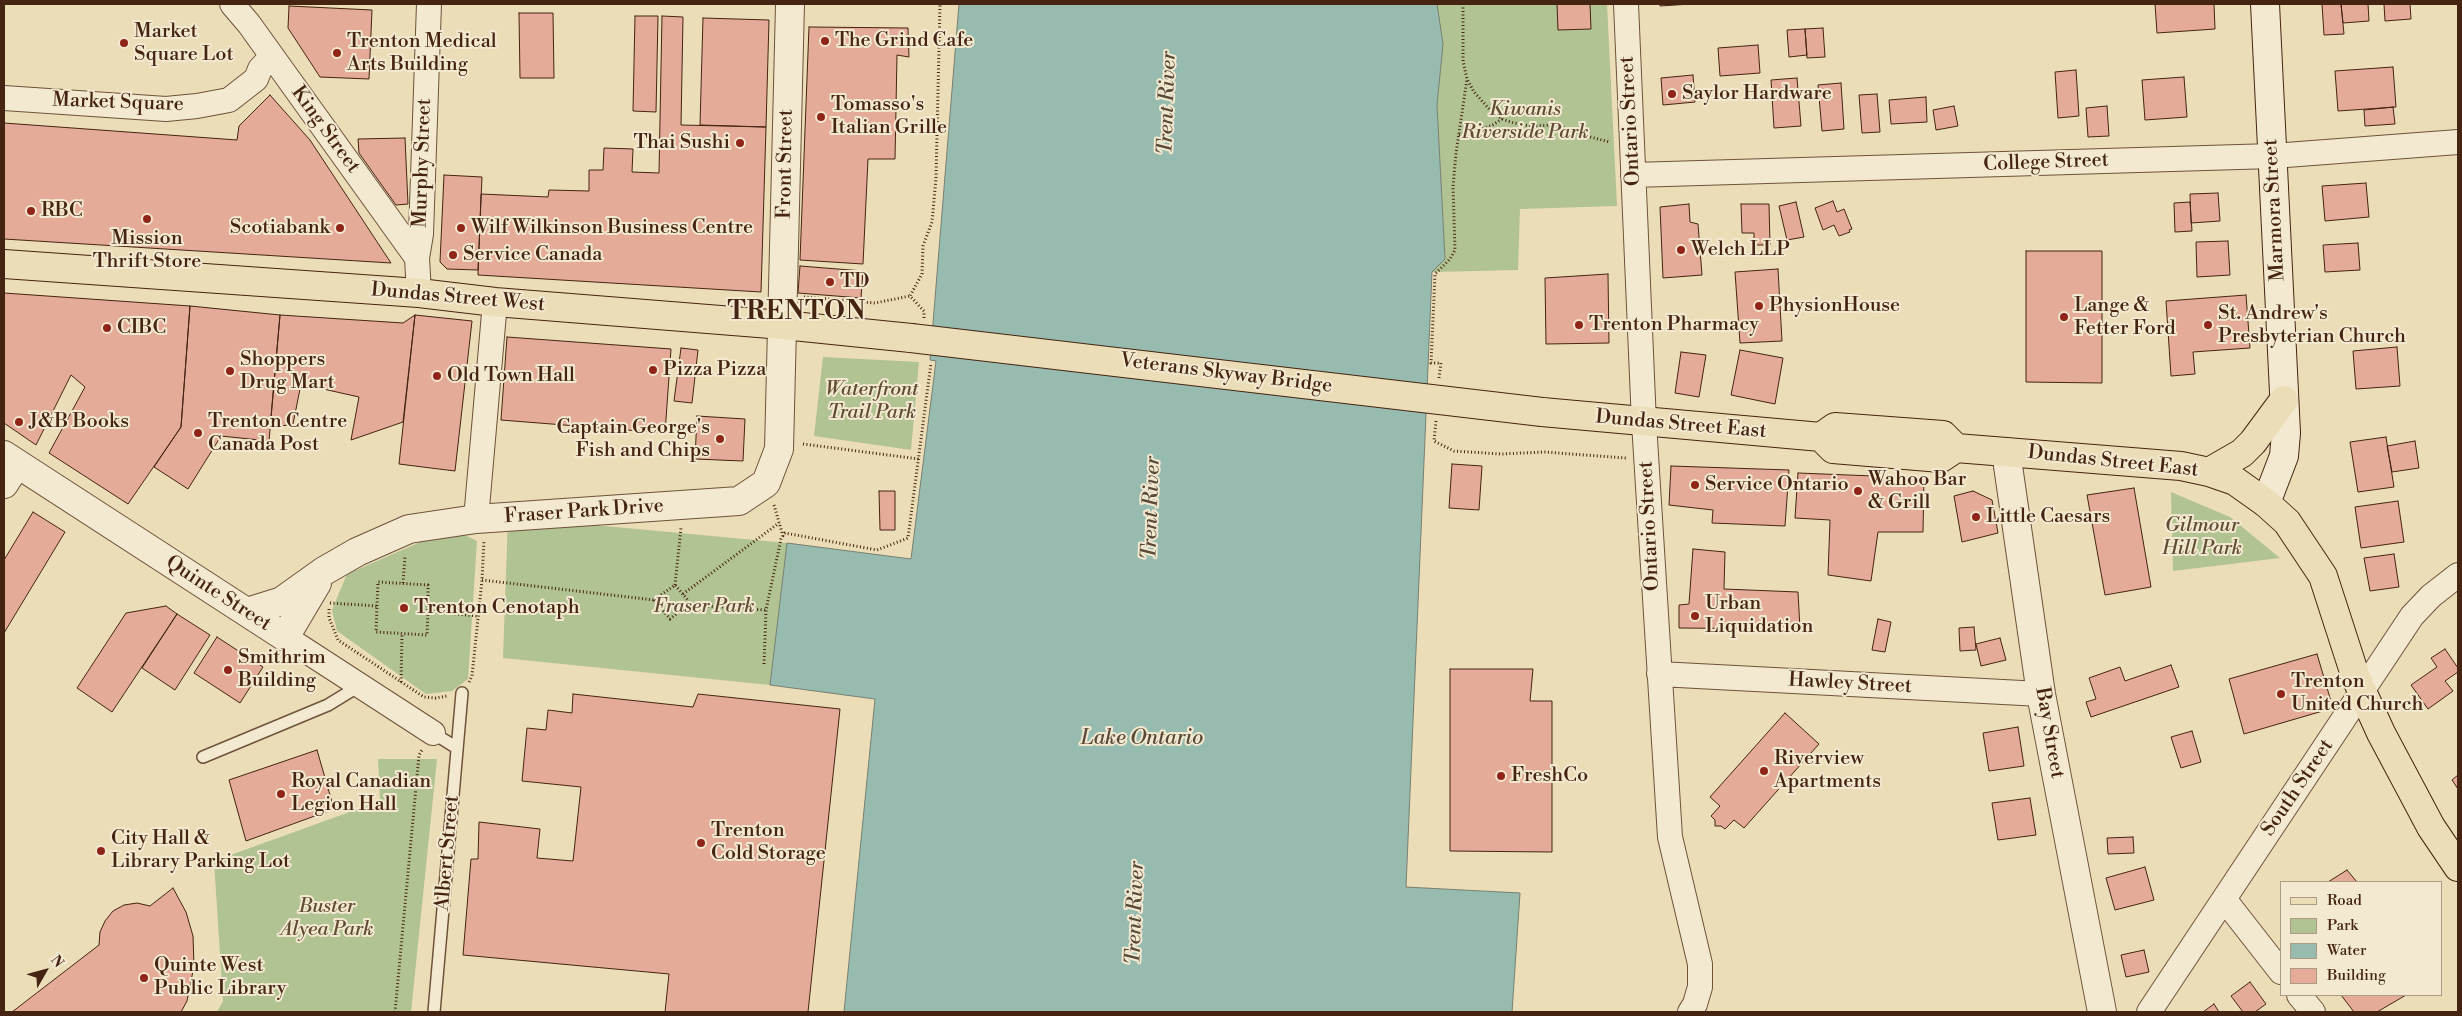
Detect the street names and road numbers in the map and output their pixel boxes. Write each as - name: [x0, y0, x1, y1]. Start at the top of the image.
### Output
- street label: Ontario Street: [1616, 55, 1646, 187]
- street label: King Street: [285, 82, 365, 178]
- street label: Market Square: [52, 89, 184, 117]
- street label: Murphy Street: [409, 98, 437, 228]
- street label: Front Street: [773, 109, 799, 219]
- street label: Marmora Street: [2259, 138, 2291, 282]
- street label: College Street: [1983, 149, 2109, 177]
- street label: Dundas Street West: [370, 278, 546, 318]
- street label: Veterans Skyway Bridge: [1119, 349, 1333, 399]
- street label: Dundas Street East: [1594, 406, 1768, 444]
- street label: Dundas Street East: [2026, 441, 2200, 483]
- street label: Ontario Street: [1635, 460, 1665, 592]
- street label: Fraser Park Drive: [503, 494, 665, 530]
- street label: Quinte Street: [161, 551, 275, 637]
- street label: Hawley Street: [1788, 669, 1912, 699]
- street label: Bay Street: [2029, 686, 2069, 780]
- street label: South Street: [2257, 735, 2339, 841]
- street label: Albert Street: [431, 794, 465, 912]

